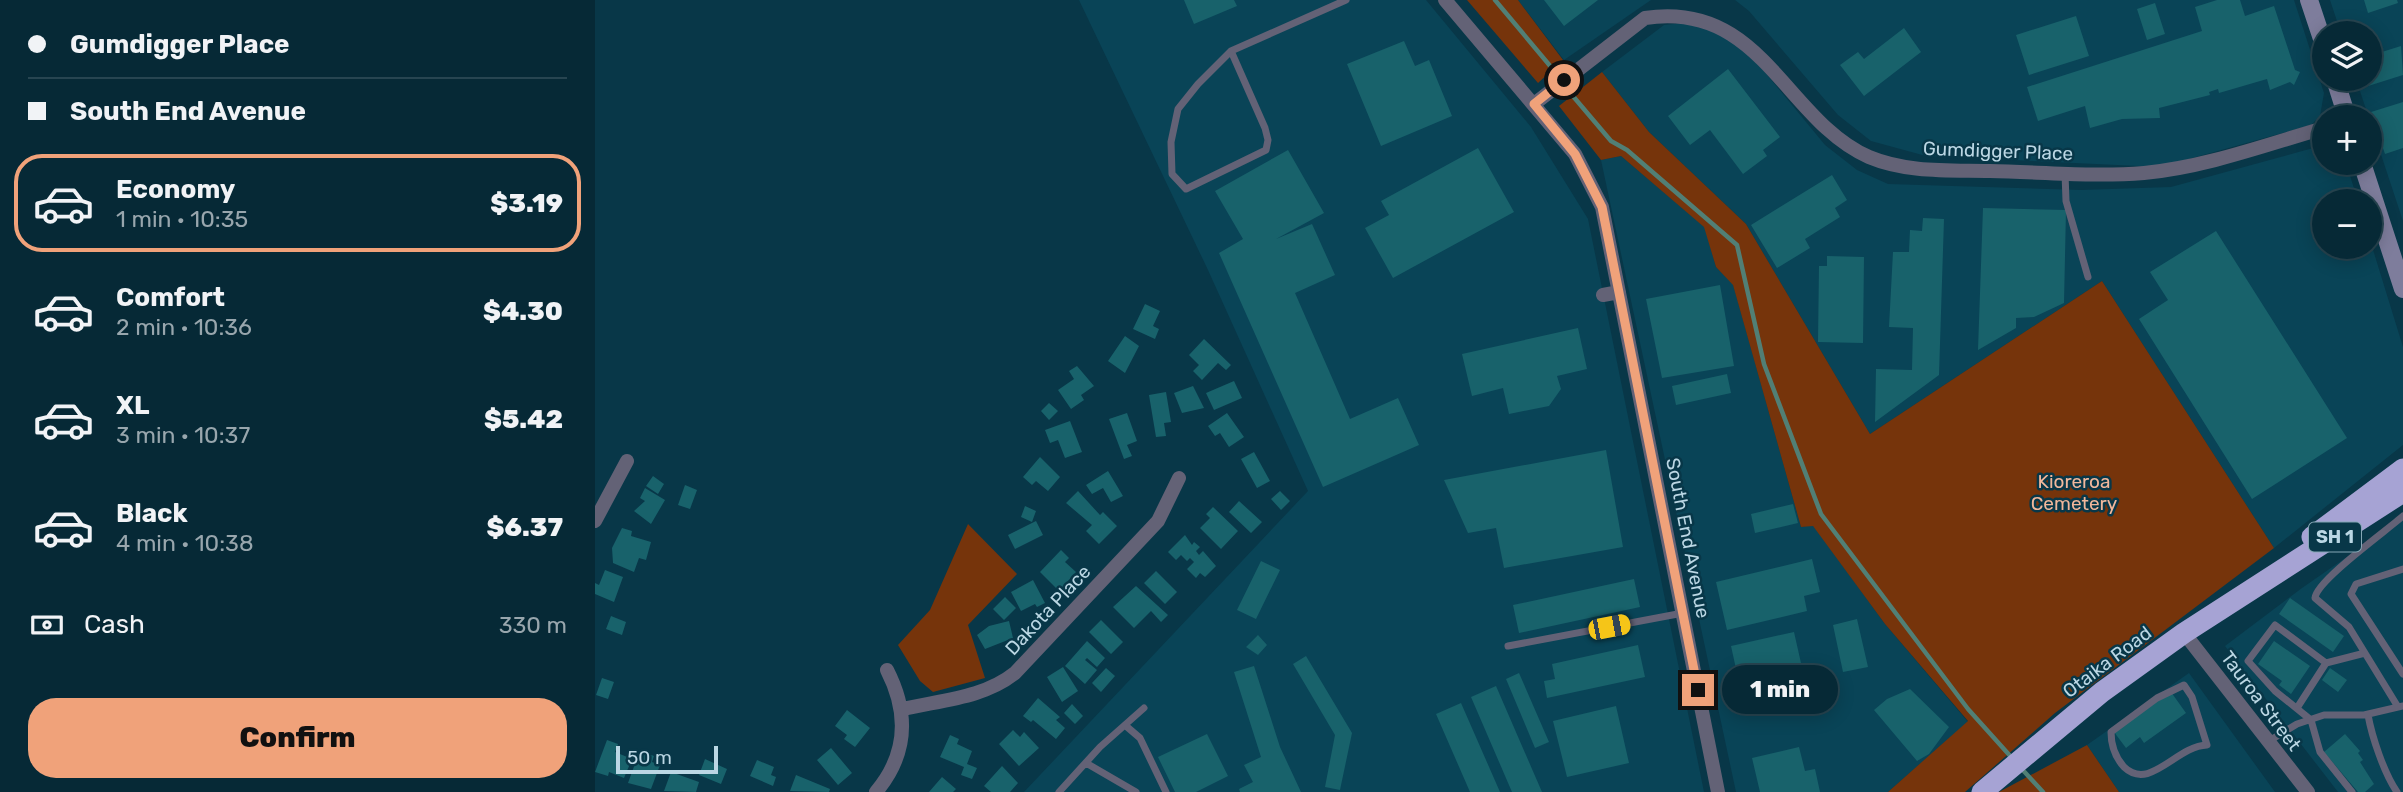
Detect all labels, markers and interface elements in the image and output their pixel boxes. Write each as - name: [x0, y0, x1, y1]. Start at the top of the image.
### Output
- map controls: [2312, 21, 2382, 259]
- button: layers: [2312, 21, 2382, 91]
- text: Gumdigger Place: [70, 29, 289, 60]
- route start: [1548, 64, 1580, 96]
- text: South End Avenue: [70, 96, 306, 127]
- button: +: [2312, 105, 2382, 175]
- street label: Gumdigger Place: [1922, 137, 2074, 165]
- icon: car: [32, 172, 95, 235]
- text: Economy: [116, 174, 235, 205]
- text: $3.19: [490, 188, 563, 219]
- button: −: [2312, 189, 2382, 259]
- text: 1 min · 10:35: [116, 205, 248, 233]
- icon: car: [32, 280, 95, 343]
- text: Comfort: [116, 282, 225, 313]
- text: $4.30: [483, 296, 563, 327]
- text: 2 min · 10:36: [116, 313, 252, 341]
- icon: car: [32, 388, 95, 451]
- text: XL: [116, 390, 149, 421]
- text: $5.42: [484, 404, 563, 435]
- text: 3 min · 10:37: [116, 421, 250, 449]
- street label: South End Avenue: [1661, 456, 1715, 620]
- park label: Kioreroa Cemetery: [2031, 470, 2117, 515]
- icon: car: [32, 496, 95, 559]
- text: Black: [116, 498, 188, 529]
- text: $6.37: [487, 512, 563, 543]
- road number: SH 1: [2309, 522, 2361, 552]
- text: 4 min · 10:38: [116, 529, 254, 557]
- street label: Dakota Place: [1000, 560, 1096, 660]
- icon: cash: [28, 606, 66, 644]
- text: Cash: [84, 609, 145, 640]
- text: 330 m: [499, 611, 567, 639]
- car: [1587, 613, 1632, 641]
- street label: Otaika Road: [2058, 621, 2156, 703]
- street label: Tauroa Street: [2216, 646, 2306, 756]
- callout: 1 min: [1723, 666, 1838, 714]
- route end: [1682, 674, 1714, 706]
- text: 1 min: [1750, 675, 1810, 703]
- button: Confirm: [28, 698, 567, 778]
- scale bar: [616, 743, 717, 775]
- text: 50 m: [627, 746, 672, 769]

